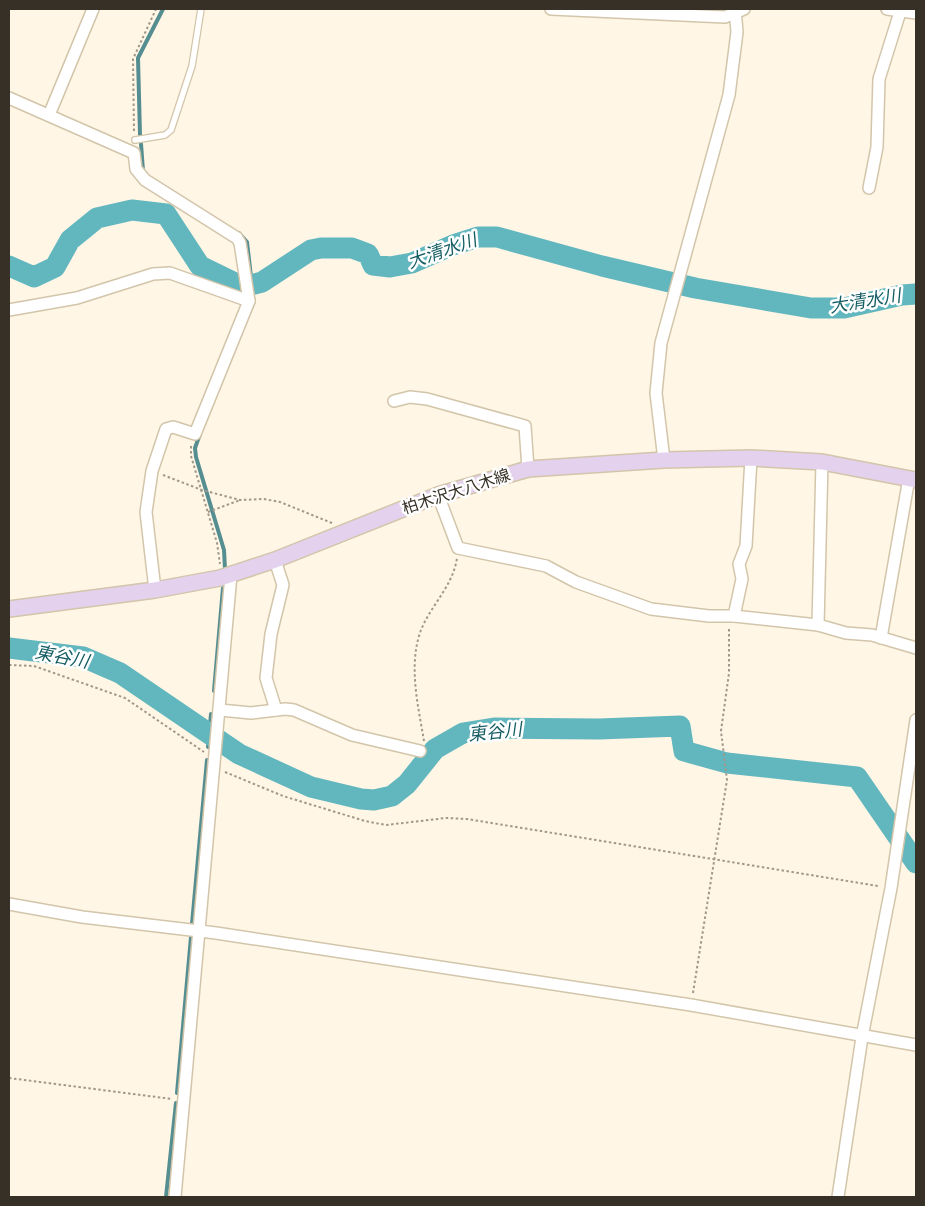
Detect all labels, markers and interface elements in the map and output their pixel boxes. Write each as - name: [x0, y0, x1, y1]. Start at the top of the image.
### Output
- water label: 大清水川: [404, 226, 482, 273]
- water label: 大清水川: [827, 282, 904, 317]
- street label: 柏木沢大八木線: [399, 463, 513, 519]
- water label: 東谷川: [33, 639, 93, 673]
- water label: 東谷川: [467, 716, 525, 746]

